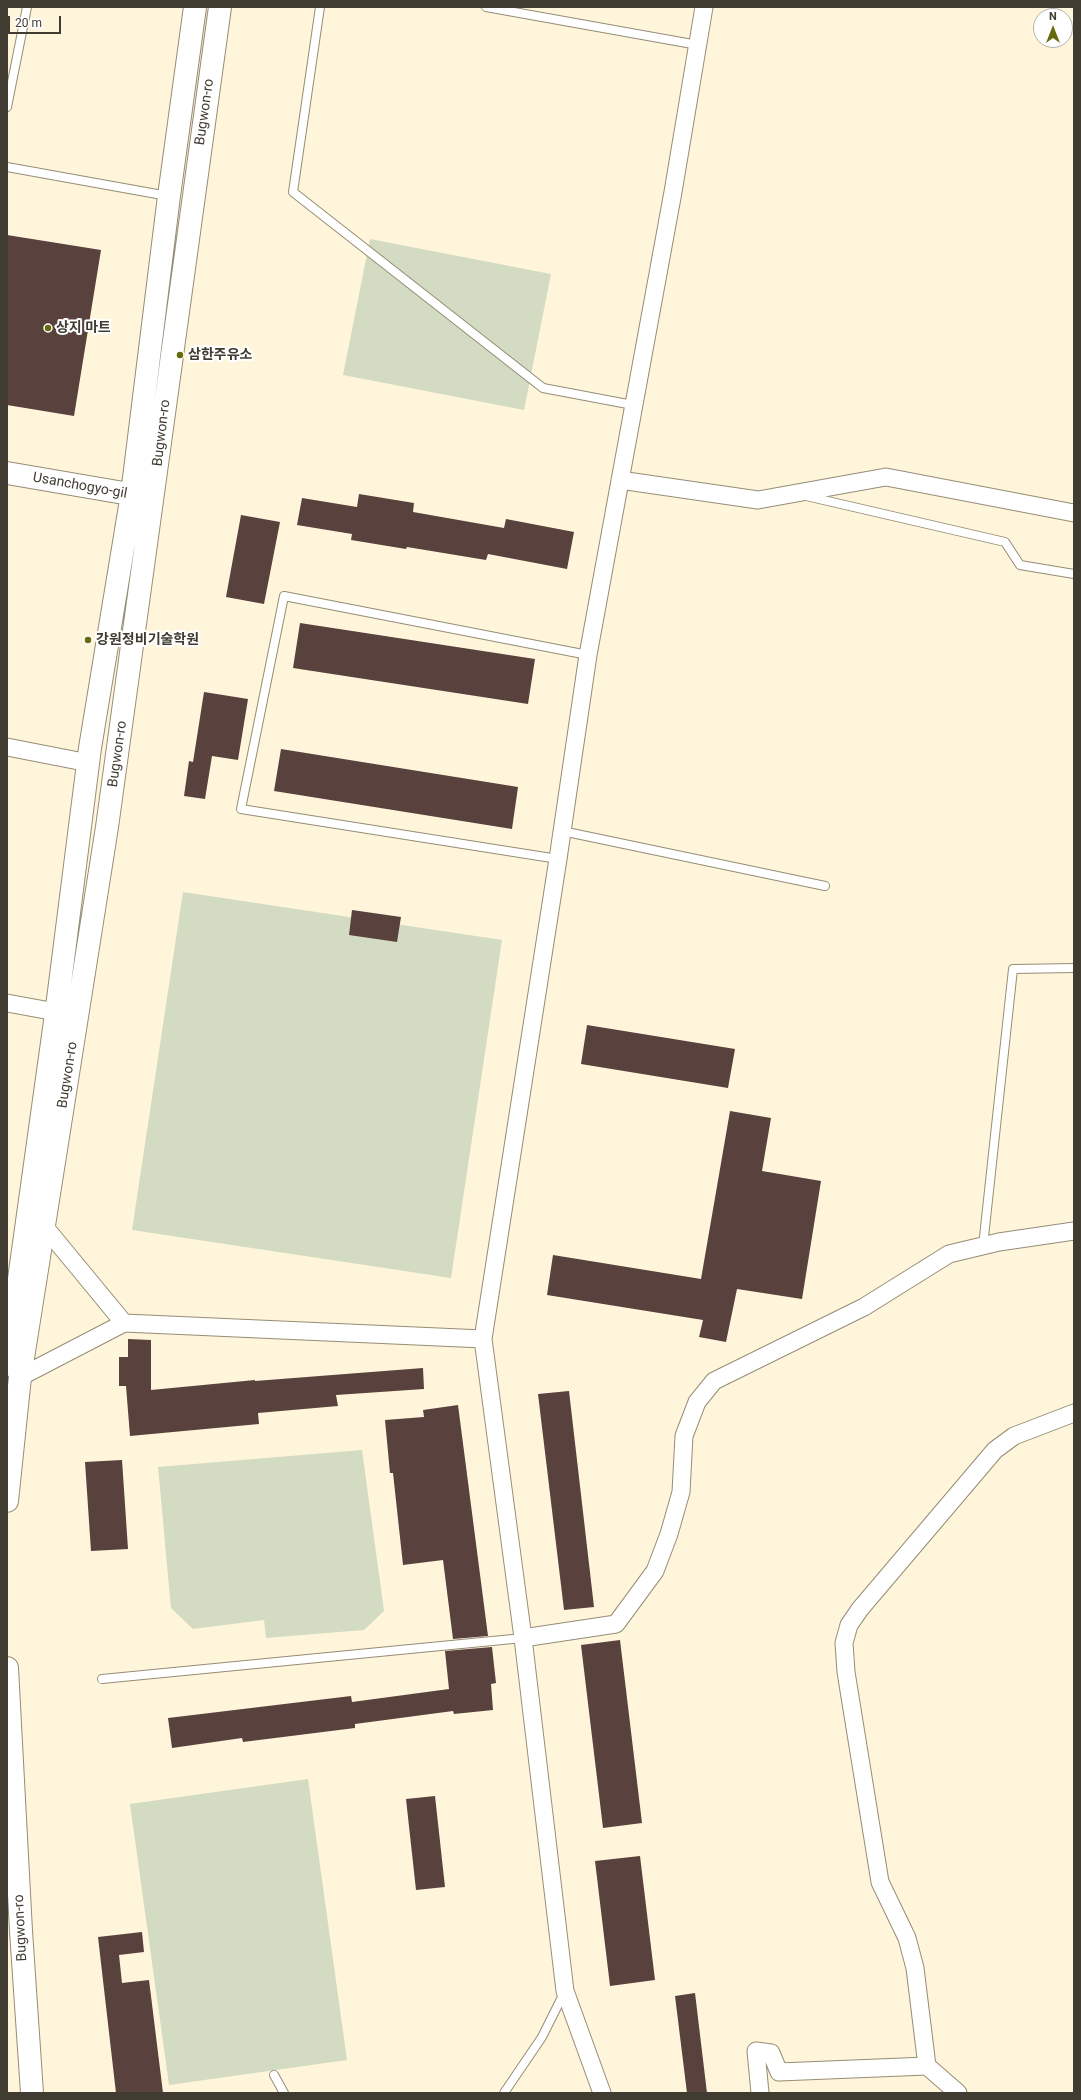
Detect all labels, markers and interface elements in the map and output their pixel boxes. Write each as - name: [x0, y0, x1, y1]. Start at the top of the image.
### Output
- scale bar: [10, 8, 63, 34]
- north arrow: [1033, 8, 1073, 48]
- text: N: [1049, 10, 1057, 23]
- text: 20 m: [15, 16, 42, 30]
- street label: Bugwon-ro: [192, 78, 218, 146]
- place label: 상지 마트: [56, 320, 111, 336]
- marker: 상지 마트: [43, 323, 53, 333]
- place label: 삼한주유소: [188, 347, 252, 363]
- marker: 삼한주유소: [175, 350, 185, 360]
- street label: Bugwon-ro: [150, 399, 174, 467]
- street label: Usanchogyo-gil: [31, 469, 129, 503]
- place label: 강원정비기술학원: [96, 632, 199, 648]
- marker: 강원정비기술학원: [83, 635, 93, 645]
- street label: Bugwon-ro: [105, 720, 131, 788]
- street label: Bugwon-ro: [54, 1041, 82, 1109]
- street label: Bugwon-ro: [11, 1894, 31, 1962]

